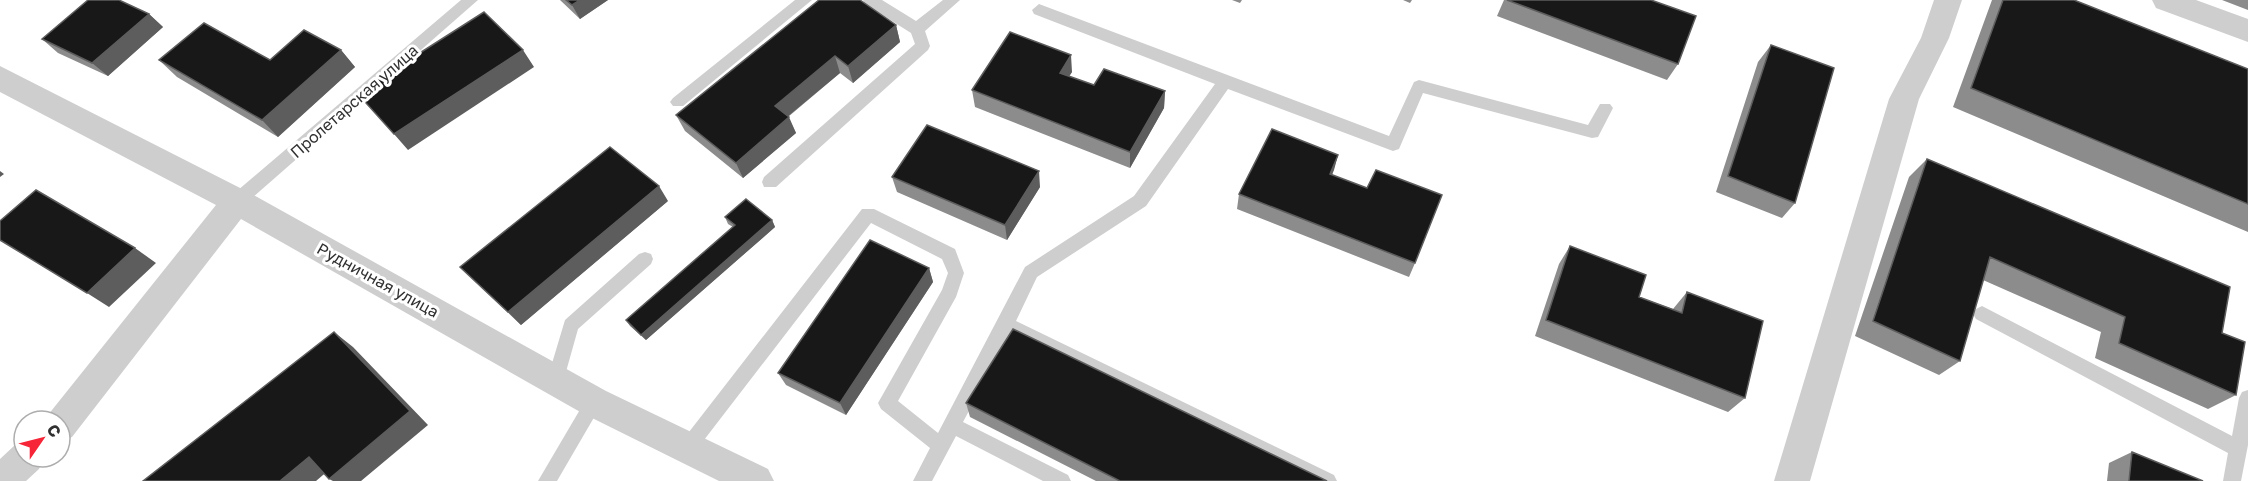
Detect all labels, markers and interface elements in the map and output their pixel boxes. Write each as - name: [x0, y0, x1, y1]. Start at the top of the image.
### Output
- street label: Пролетарская улица: [286, 40, 422, 162]
- street label: Рудничная улица: [314, 238, 442, 322]
- north arrow: [12, 409, 72, 469]
- text: С: [43, 420, 66, 441]

